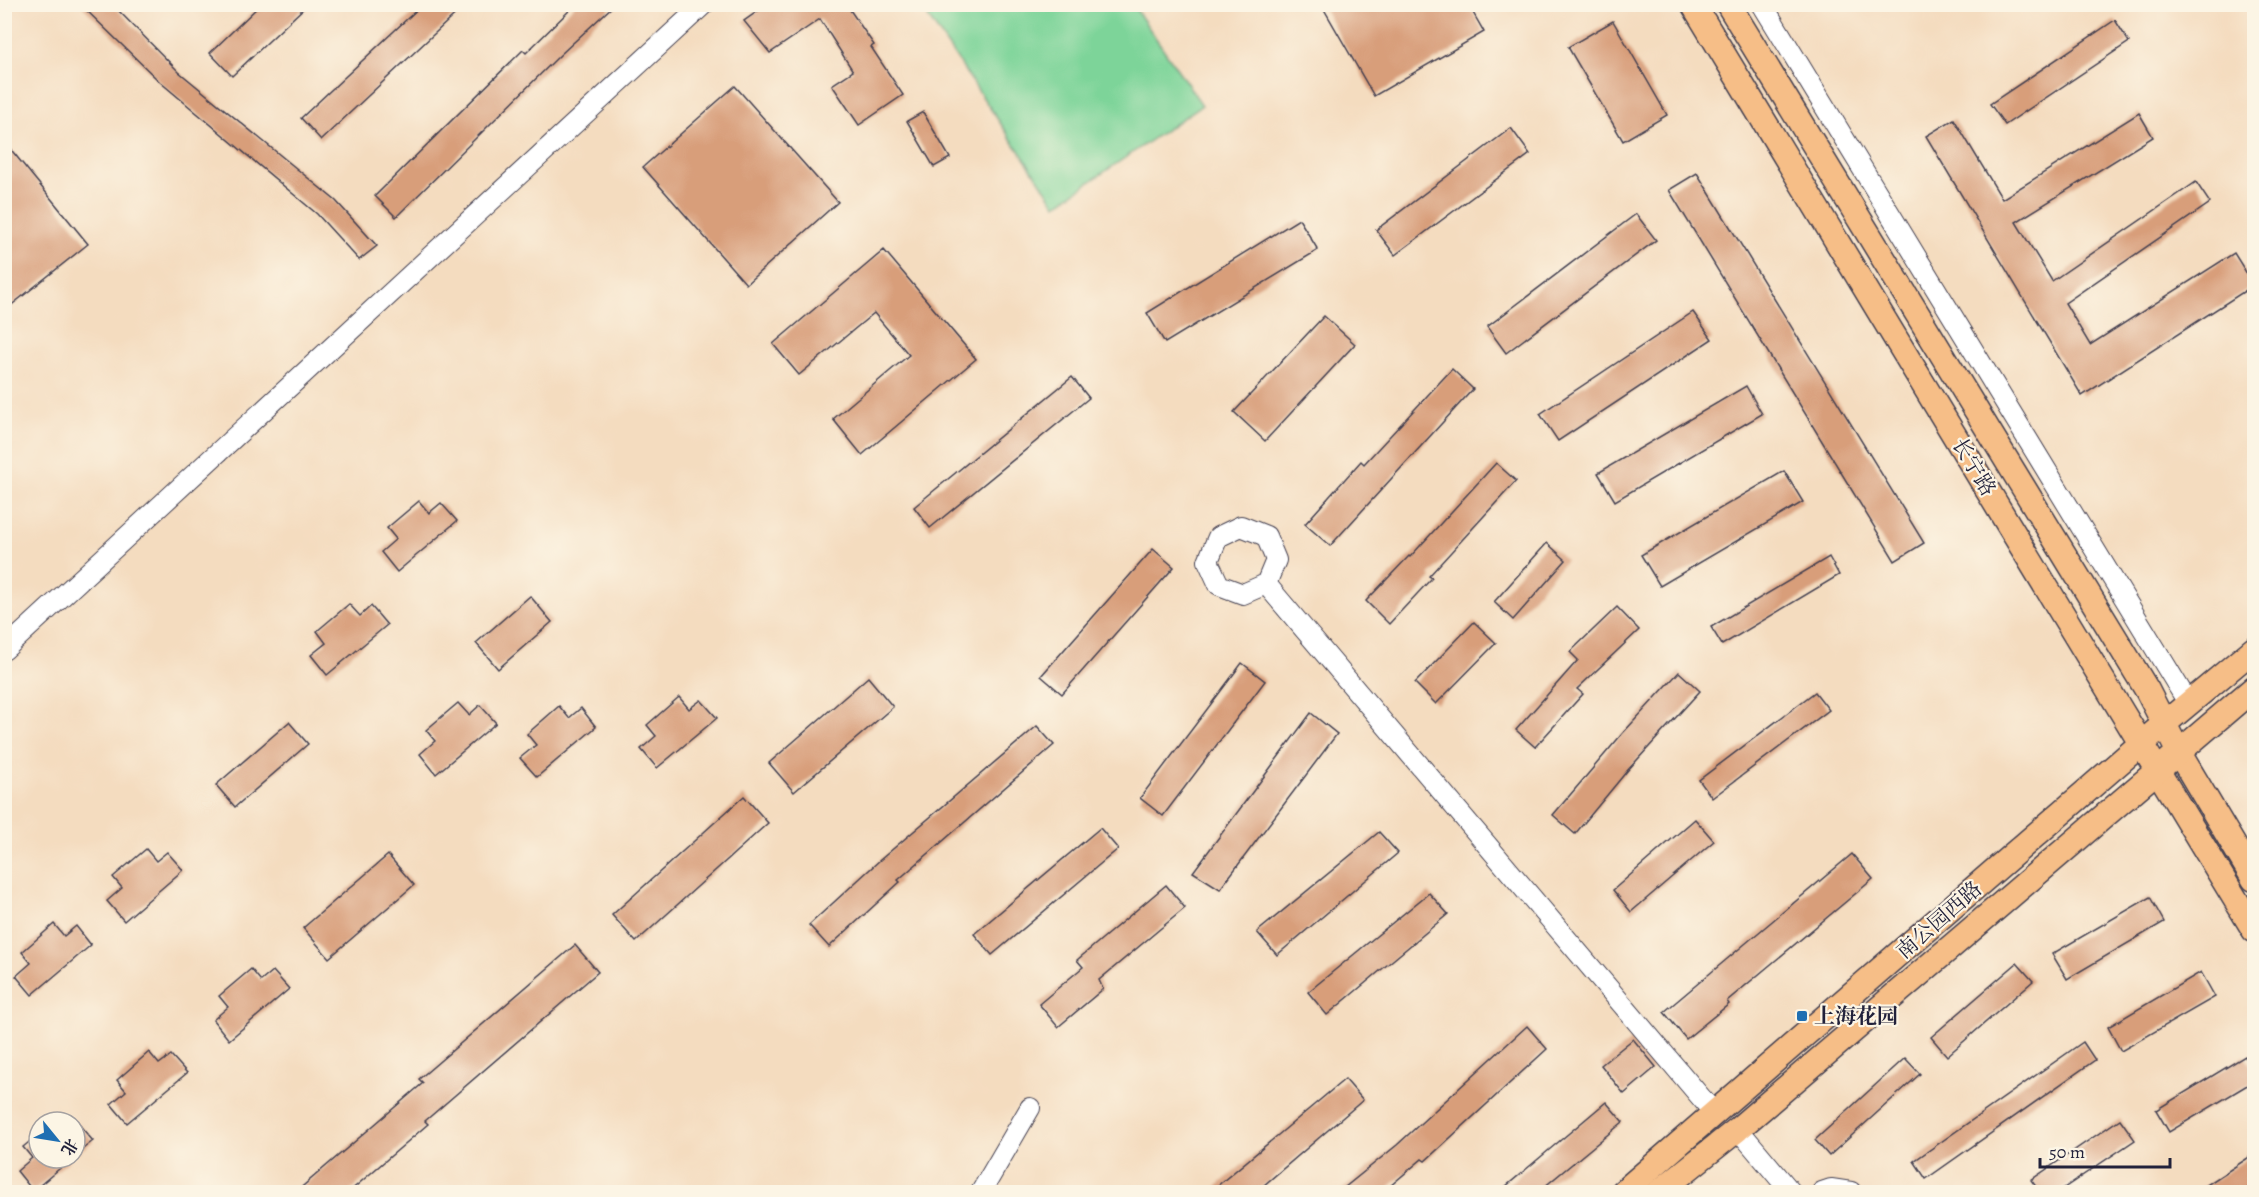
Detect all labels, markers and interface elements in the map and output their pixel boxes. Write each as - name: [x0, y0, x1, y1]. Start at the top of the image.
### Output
- street label: 长宁路: [1946, 433, 2002, 501]
- street label: 南公园西路: [1890, 875, 1988, 965]
- place label: 上海花园: [1814, 1002, 1898, 1030]
- marker: 上海花园: [1795, 1009, 1809, 1023]
- north arrow: [27, 1110, 87, 1170]
- scale bar: [2040, 1131, 2170, 1169]
- text: 北: [56, 1135, 83, 1159]
- text: 50 m: [2049, 1140, 2085, 1164]

